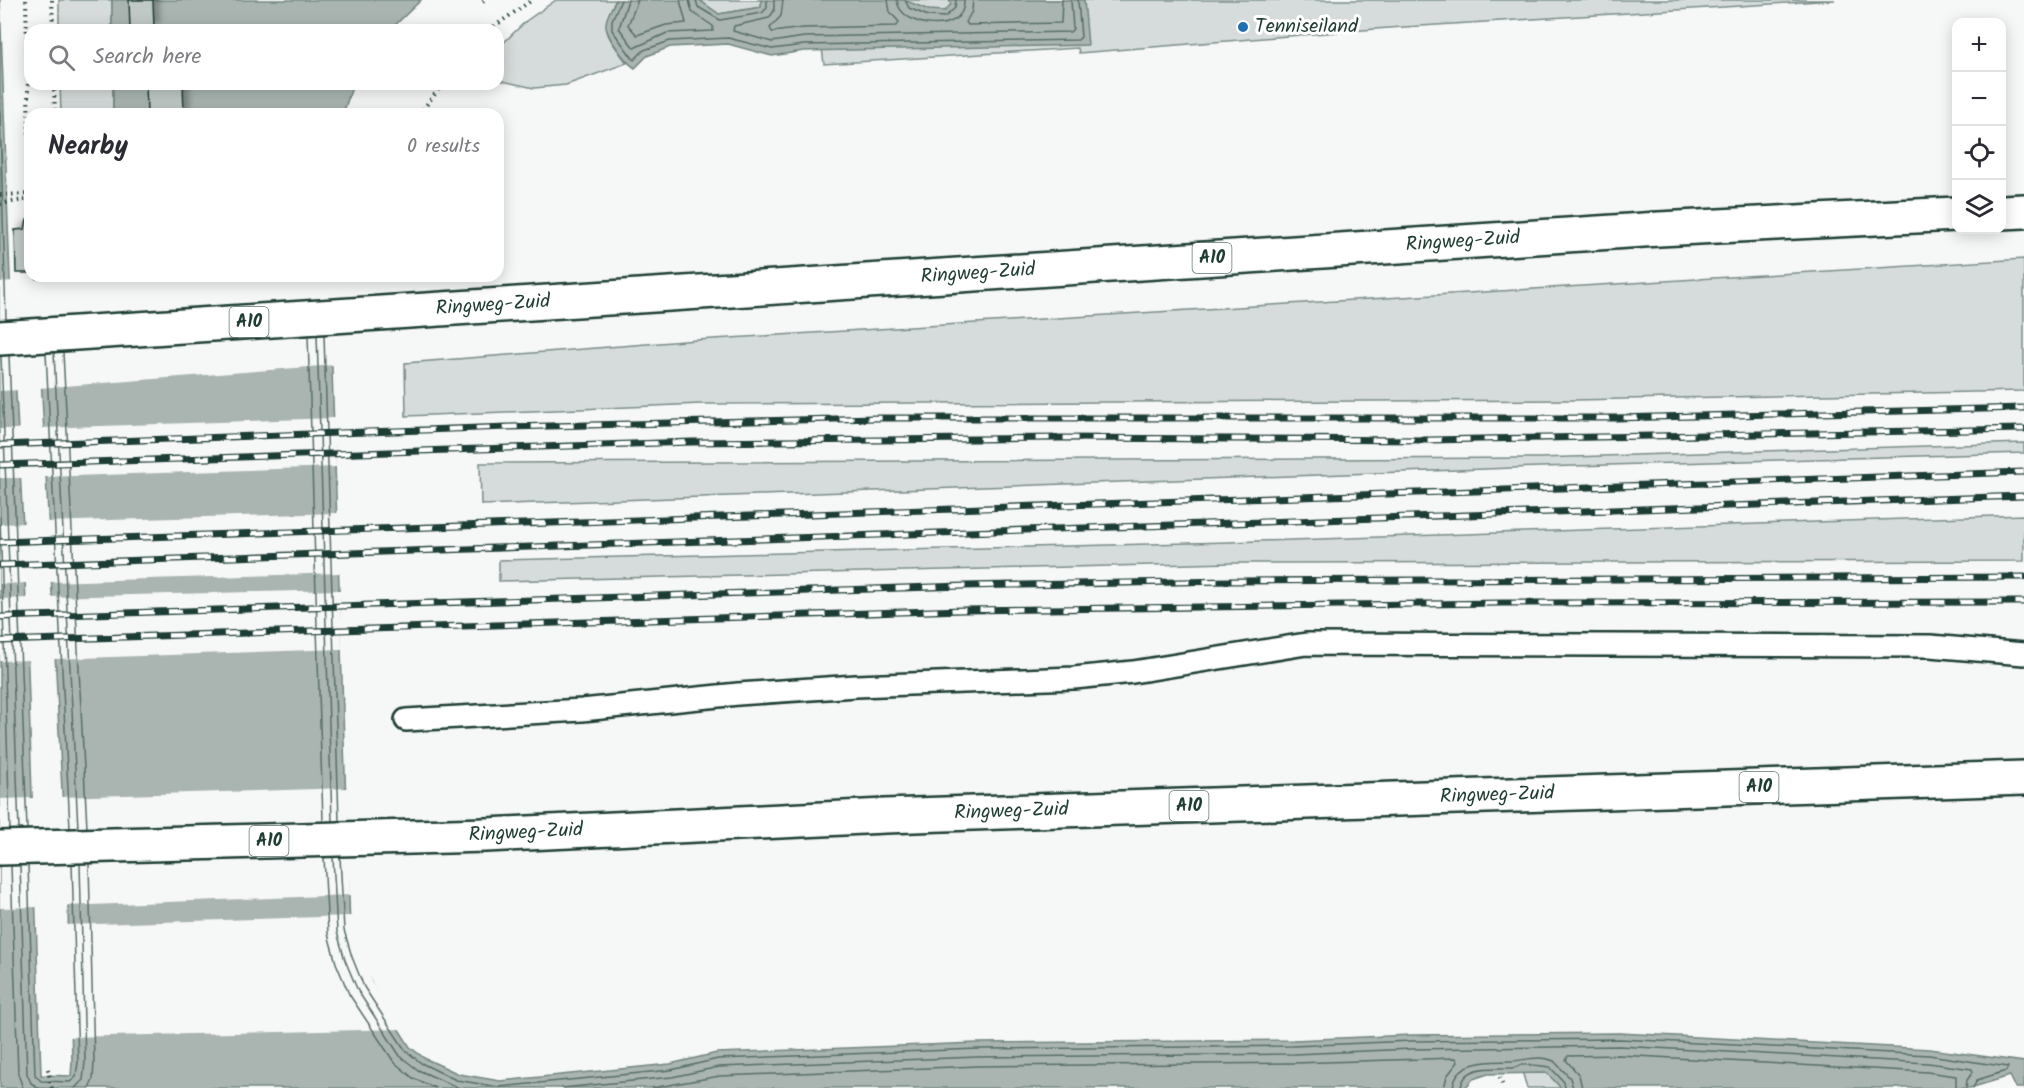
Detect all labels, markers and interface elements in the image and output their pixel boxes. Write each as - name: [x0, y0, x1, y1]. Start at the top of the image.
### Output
- place label: Tenniseiland: [1255, 11, 1359, 43]
- map controls: [1952, 18, 2006, 234]
- button: +: [1952, 18, 2006, 72]
- marker: Tenniseiland: [1236, 20, 1250, 34]
- search box: [24, 24, 504, 90]
- text: Search here: [93, 40, 201, 75]
- icon: search: [45, 41, 78, 74]
- button: −: [1952, 72, 2006, 126]
- text: Nearby: [48, 126, 128, 168]
- button: locate: [1952, 126, 2006, 180]
- text: 0 results: [407, 131, 480, 163]
- button: layers: [1952, 180, 2006, 234]
- street label: Ringweg-Zuid: [1405, 222, 1522, 262]
- road number: A10: [1192, 243, 1232, 273]
- street label: Ringweg-Zuid: [920, 254, 1037, 293]
- street label: Ringweg-Zuid: [435, 286, 552, 325]
- road number: A10: [230, 307, 268, 337]
- road number: A10: [1740, 772, 1778, 802]
- street label: Ringweg-Zuid: [1439, 778, 1556, 813]
- road number: A10: [1170, 791, 1208, 821]
- street label: Ringweg-Zuid: [954, 794, 1070, 830]
- street label: Ringweg-Zuid: [468, 814, 585, 851]
- road number: A10: [250, 826, 288, 856]

